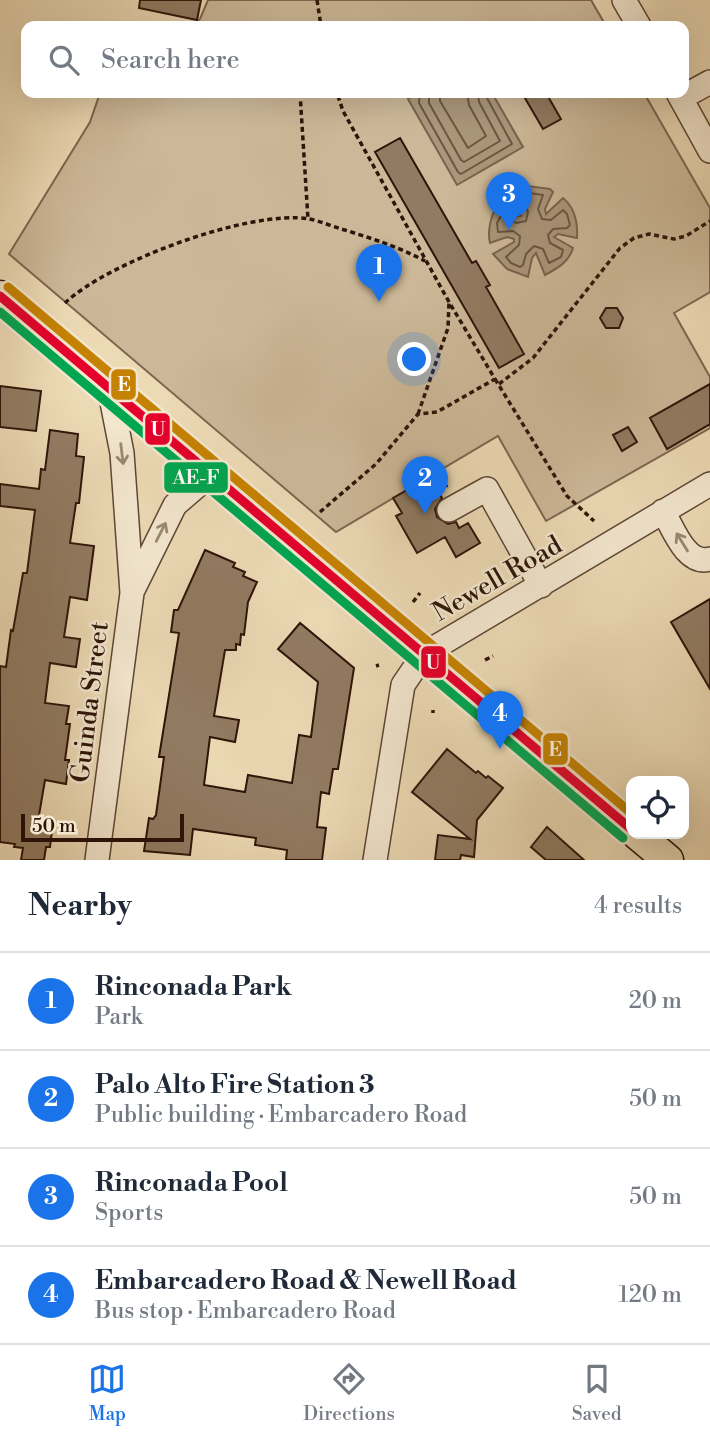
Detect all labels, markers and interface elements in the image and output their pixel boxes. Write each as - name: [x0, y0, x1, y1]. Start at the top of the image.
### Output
- search box: [21, 21, 689, 98]
- icon: search: [45, 41, 83, 79]
- text: Search here: [101, 44, 240, 76]
- pin: 3: [486, 172, 532, 230]
- pin: 1: [356, 244, 402, 302]
- your location: [397, 342, 431, 376]
- line badge: E: [110, 368, 137, 401]
- text: E: [117, 373, 131, 397]
- line badge: U: [144, 412, 171, 446]
- text: U: [151, 418, 166, 442]
- one-way arrow: [115, 443, 128, 465]
- pin: 2: [402, 456, 448, 514]
- line badge: AE-F: [163, 461, 229, 494]
- text: AE-F: [171, 466, 220, 490]
- one-way arrow: [155, 522, 169, 543]
- street label: Newell Road: [427, 529, 568, 629]
- one-way arrow: [675, 533, 689, 553]
- street label: Guinda Street: [64, 620, 116, 784]
- line badge: U: [420, 645, 447, 679]
- text: U: [426, 651, 441, 675]
- pin: 4: [477, 691, 523, 749]
- line badge: E: [542, 732, 569, 766]
- text: E: [548, 738, 562, 762]
- map controls: [626, 776, 689, 839]
- button: locate: [626, 776, 689, 839]
- scale bar: [21, 811, 184, 843]
- text: 50 m: [32, 814, 76, 838]
- text: Nearby: [28, 887, 132, 925]
- text: 4 results: [594, 892, 682, 920]
- text: Rinconada Park: [95, 971, 292, 1003]
- text: 1: [45, 987, 57, 1015]
- text: 20 m: [629, 987, 682, 1015]
- text: Park: [95, 1003, 143, 1031]
- text: Palo Alto Fire Station 3: [95, 1069, 375, 1101]
- text: 2: [44, 1085, 58, 1113]
- text: 50 m: [629, 1085, 682, 1113]
- text: Public building · Embarcadero Road: [95, 1101, 467, 1129]
- text: Rinconada Pool: [95, 1167, 288, 1199]
- text: 3: [44, 1183, 58, 1211]
- text: 50 m: [629, 1183, 682, 1211]
- text: Sports: [95, 1199, 163, 1227]
- text: Embarcadero Road & Newell Road: [95, 1265, 517, 1297]
- text: 4: [43, 1281, 59, 1309]
- text: 120 m: [618, 1281, 682, 1309]
- text: Bus stop · Embarcadero Road: [95, 1297, 396, 1325]
- tab: Map: [88, 1360, 126, 1426]
- tab: Directions: [303, 1360, 395, 1426]
- tab: Saved: [572, 1360, 622, 1426]

